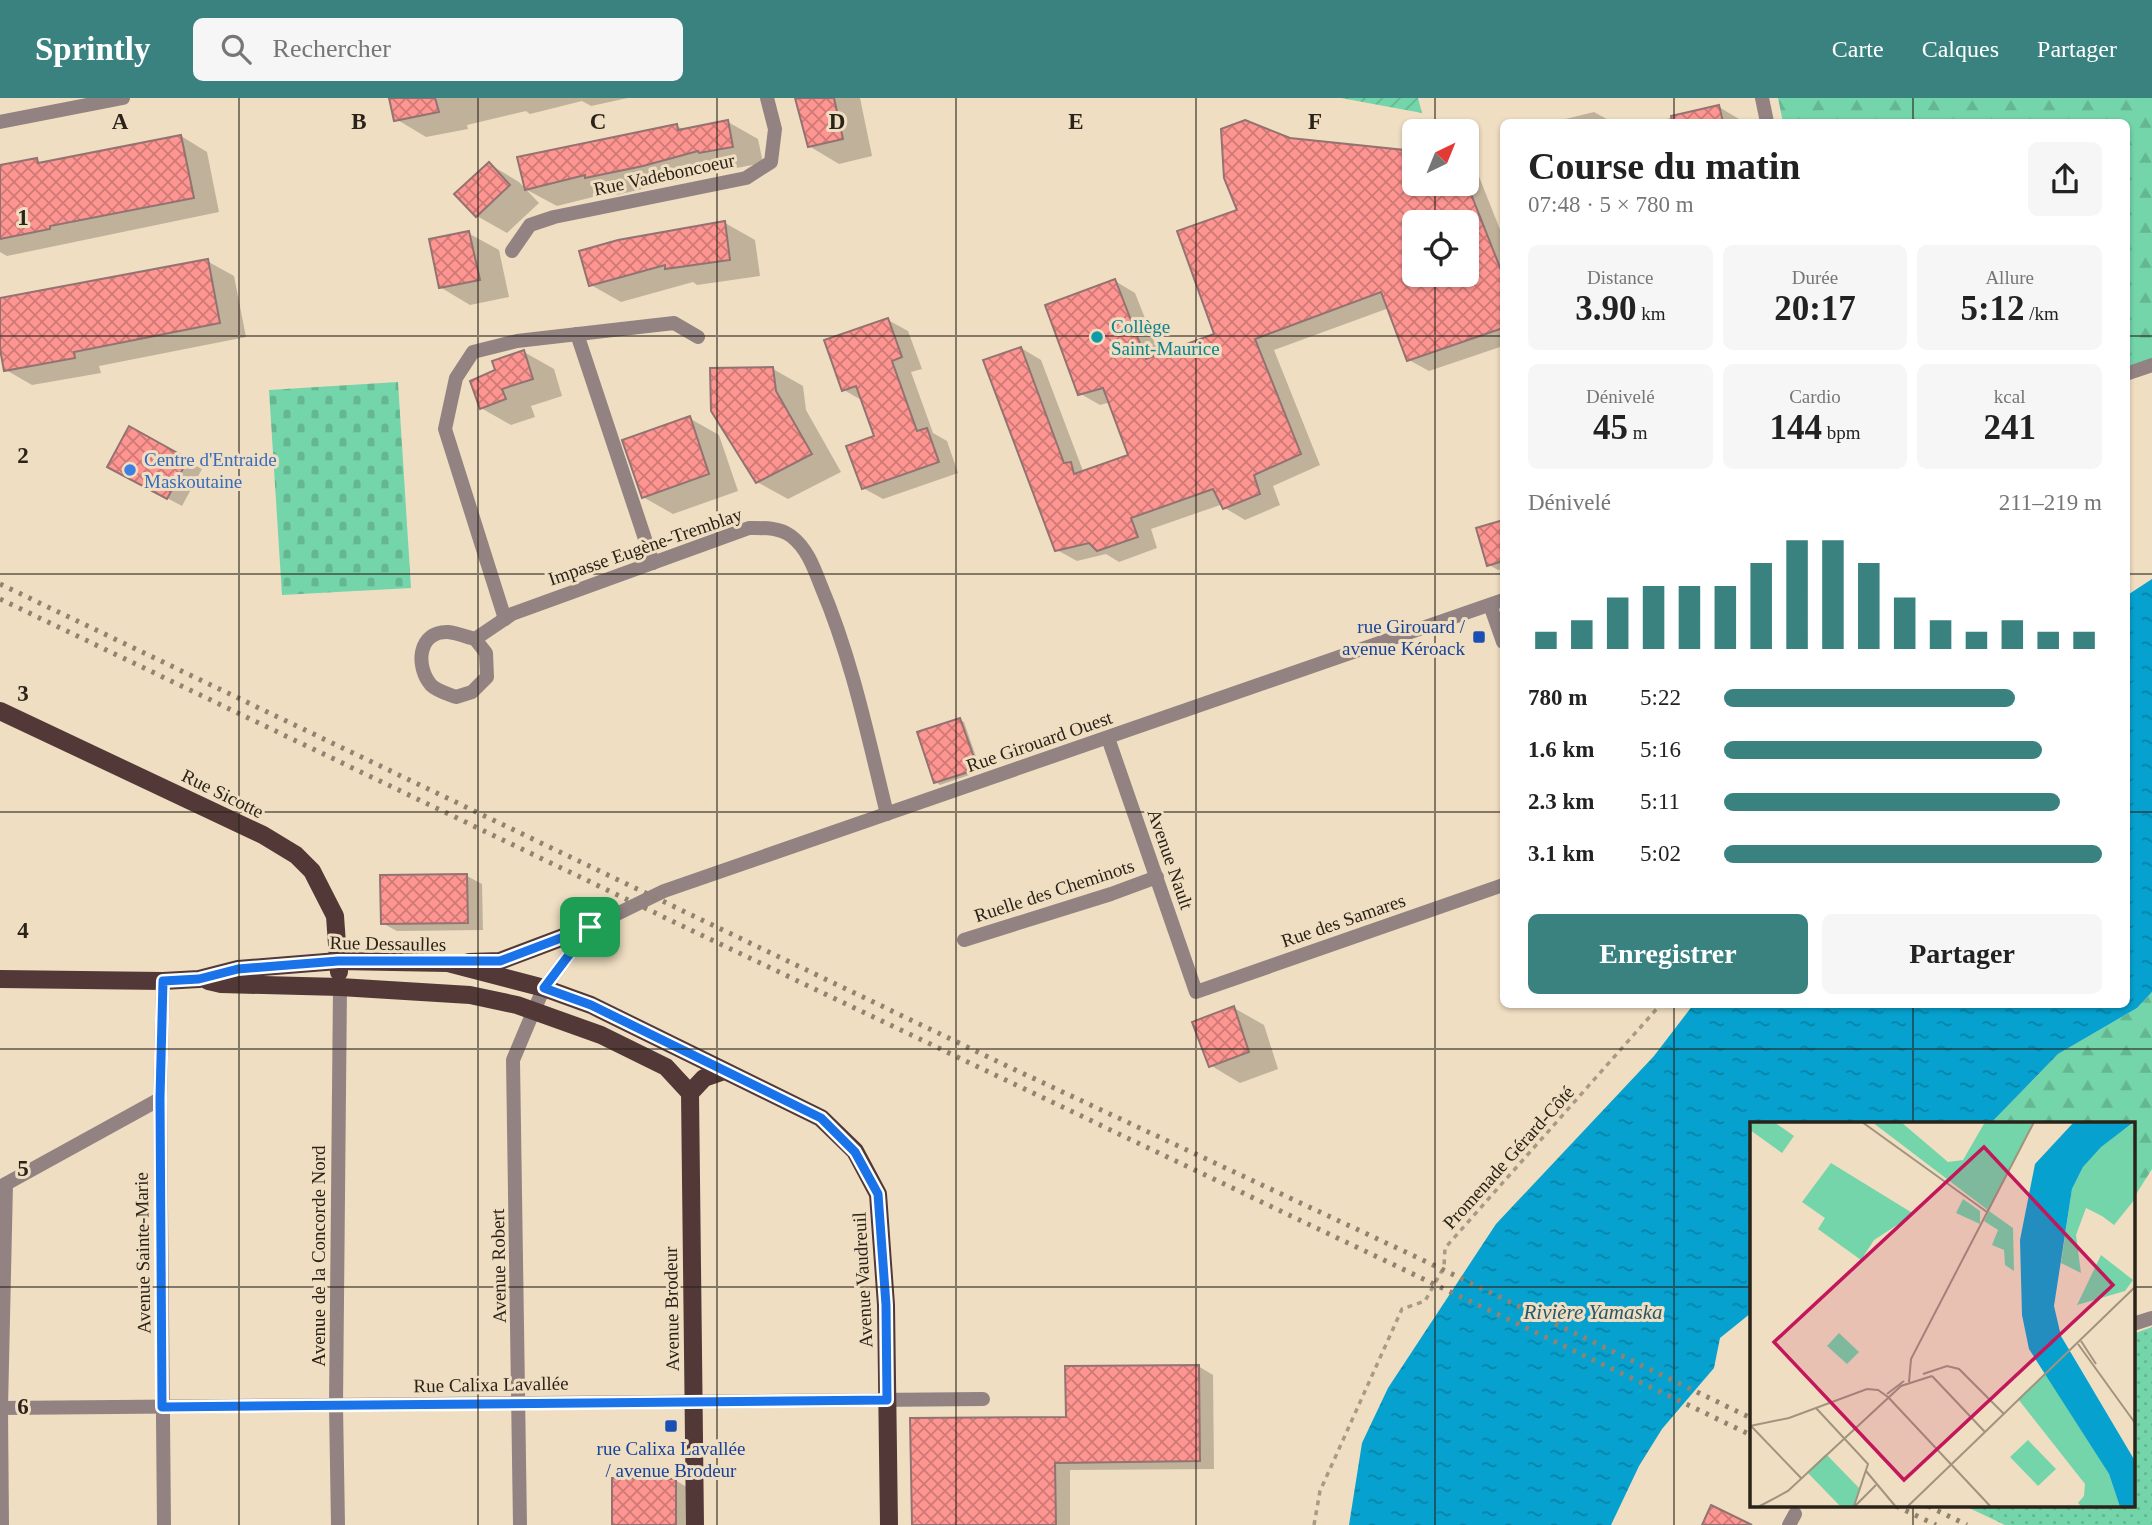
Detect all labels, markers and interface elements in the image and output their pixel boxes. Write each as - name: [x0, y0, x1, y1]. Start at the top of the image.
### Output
- search box: [193, 18, 683, 81]
- icon: search: [217, 30, 255, 68]
- text: Sprintly: [35, 31, 151, 67]
- text: Rechercher: [273, 34, 391, 63]
- text: Carte: [1832, 36, 1884, 62]
- text: Calques: [1922, 36, 1999, 62]
- text: Partager: [2037, 36, 2117, 62]
- text: A: [112, 109, 129, 134]
- text: B: [351, 109, 367, 134]
- text: C: [590, 109, 606, 134]
- text: D: [829, 109, 845, 134]
- text: E: [1068, 109, 1084, 134]
- text: F: [1308, 109, 1322, 134]
- north arrow: [1402, 119, 1479, 196]
- map controls: [1402, 119, 1479, 287]
- button: share: [2028, 142, 2102, 216]
- text: Course du matin: [1528, 145, 1800, 187]
- street label: Rue Vadeboncoeur: [592, 149, 737, 200]
- text: 07:48 · 5 × 780 m: [1528, 192, 1694, 217]
- text: 1: [17, 205, 29, 230]
- button: locate: [1402, 210, 1479, 287]
- text: Distance: [1587, 267, 1654, 288]
- text: Durée: [1792, 267, 1838, 288]
- text: Allure: [1985, 267, 2034, 288]
- text: 3.90: [1575, 289, 1636, 328]
- text: 20:17: [1774, 289, 1856, 328]
- text: 5:12: [1960, 289, 2025, 328]
- text: km: [1636, 303, 1665, 324]
- text: /km: [2025, 303, 2059, 324]
- place label: Collège Saint-Maurice: [1111, 316, 1220, 359]
- marker: Collège Saint-Maurice: [1089, 329, 1105, 345]
- text: Dénivelé: [1586, 386, 1655, 407]
- text: Cardio: [1789, 386, 1841, 407]
- text: kcal: [1994, 386, 2025, 407]
- text: 45: [1593, 408, 1628, 447]
- text: 144: [1769, 408, 1822, 447]
- text: 241: [1983, 408, 2036, 447]
- text: m: [1628, 422, 1648, 443]
- text: bpm: [1822, 422, 1861, 443]
- text: 2: [17, 443, 29, 468]
- place label: Centre d'Entraide Maskoutaine: [144, 449, 277, 492]
- marker: Centre d'Entraide Maskoutaine: [122, 462, 138, 478]
- text: Dénivelé: [1528, 490, 1611, 515]
- text: 211–219 m: [1999, 490, 2102, 515]
- street label: Impasse Eugène-Tremblay: [546, 503, 745, 590]
- place label: rue Girouard / avenue Kéroack: [1342, 616, 1466, 659]
- marker: rue Girouard / avenue Kéroack: [1471, 629, 1487, 645]
- text: 3: [17, 681, 29, 706]
- text: 780 m: [1528, 685, 1587, 710]
- text: 5:22: [1640, 685, 1681, 710]
- street label: Rue Girouard Ouest: [963, 706, 1116, 776]
- text: 1.6 km: [1528, 737, 1594, 762]
- text: 5:16: [1640, 737, 1681, 762]
- street label: Rue Sicotte: [179, 765, 267, 822]
- text: 2.3 km: [1528, 789, 1594, 814]
- text: 5:11: [1640, 789, 1680, 814]
- street label: Avenue Nault: [1144, 806, 1198, 913]
- text: 3.1 km: [1528, 841, 1594, 866]
- text: 5:02: [1640, 841, 1681, 866]
- street label: Ruelle des Cheminots: [972, 855, 1137, 926]
- street label: Rue des Samares: [1278, 889, 1408, 952]
- pin: [560, 897, 620, 957]
- icon: arrive: [571, 908, 609, 946]
- button: Enregistrer: [1528, 914, 1808, 994]
- button: Partager: [1822, 914, 2102, 994]
- text: 4: [17, 918, 29, 943]
- street label: Rue Dessaulles: [330, 932, 446, 955]
- street label: Promenade Gérard-Côté: [1439, 1081, 1578, 1233]
- inset map: [1750, 1122, 2134, 1508]
- street label: Avenue de la Concorde Nord: [308, 1145, 329, 1367]
- text: 5: [17, 1156, 29, 1181]
- street label: Avenue Sainte-Marie: [131, 1172, 154, 1334]
- street label: Avenue Robert: [487, 1208, 510, 1323]
- street label: Avenue Vaudreuil: [848, 1212, 877, 1348]
- street label: Avenue Brodeur: [660, 1246, 683, 1372]
- water label: Rivière Yamaska: [1522, 1300, 1663, 1324]
- street label: Rue Calixa Lavallée: [413, 1373, 569, 1396]
- text: 6: [17, 1394, 29, 1419]
- marker: rue Calixa Lavallée / avenue Brodeur: [663, 1418, 679, 1434]
- place label: rue Calixa Lavallée / avenue Brodeur: [597, 1438, 745, 1481]

